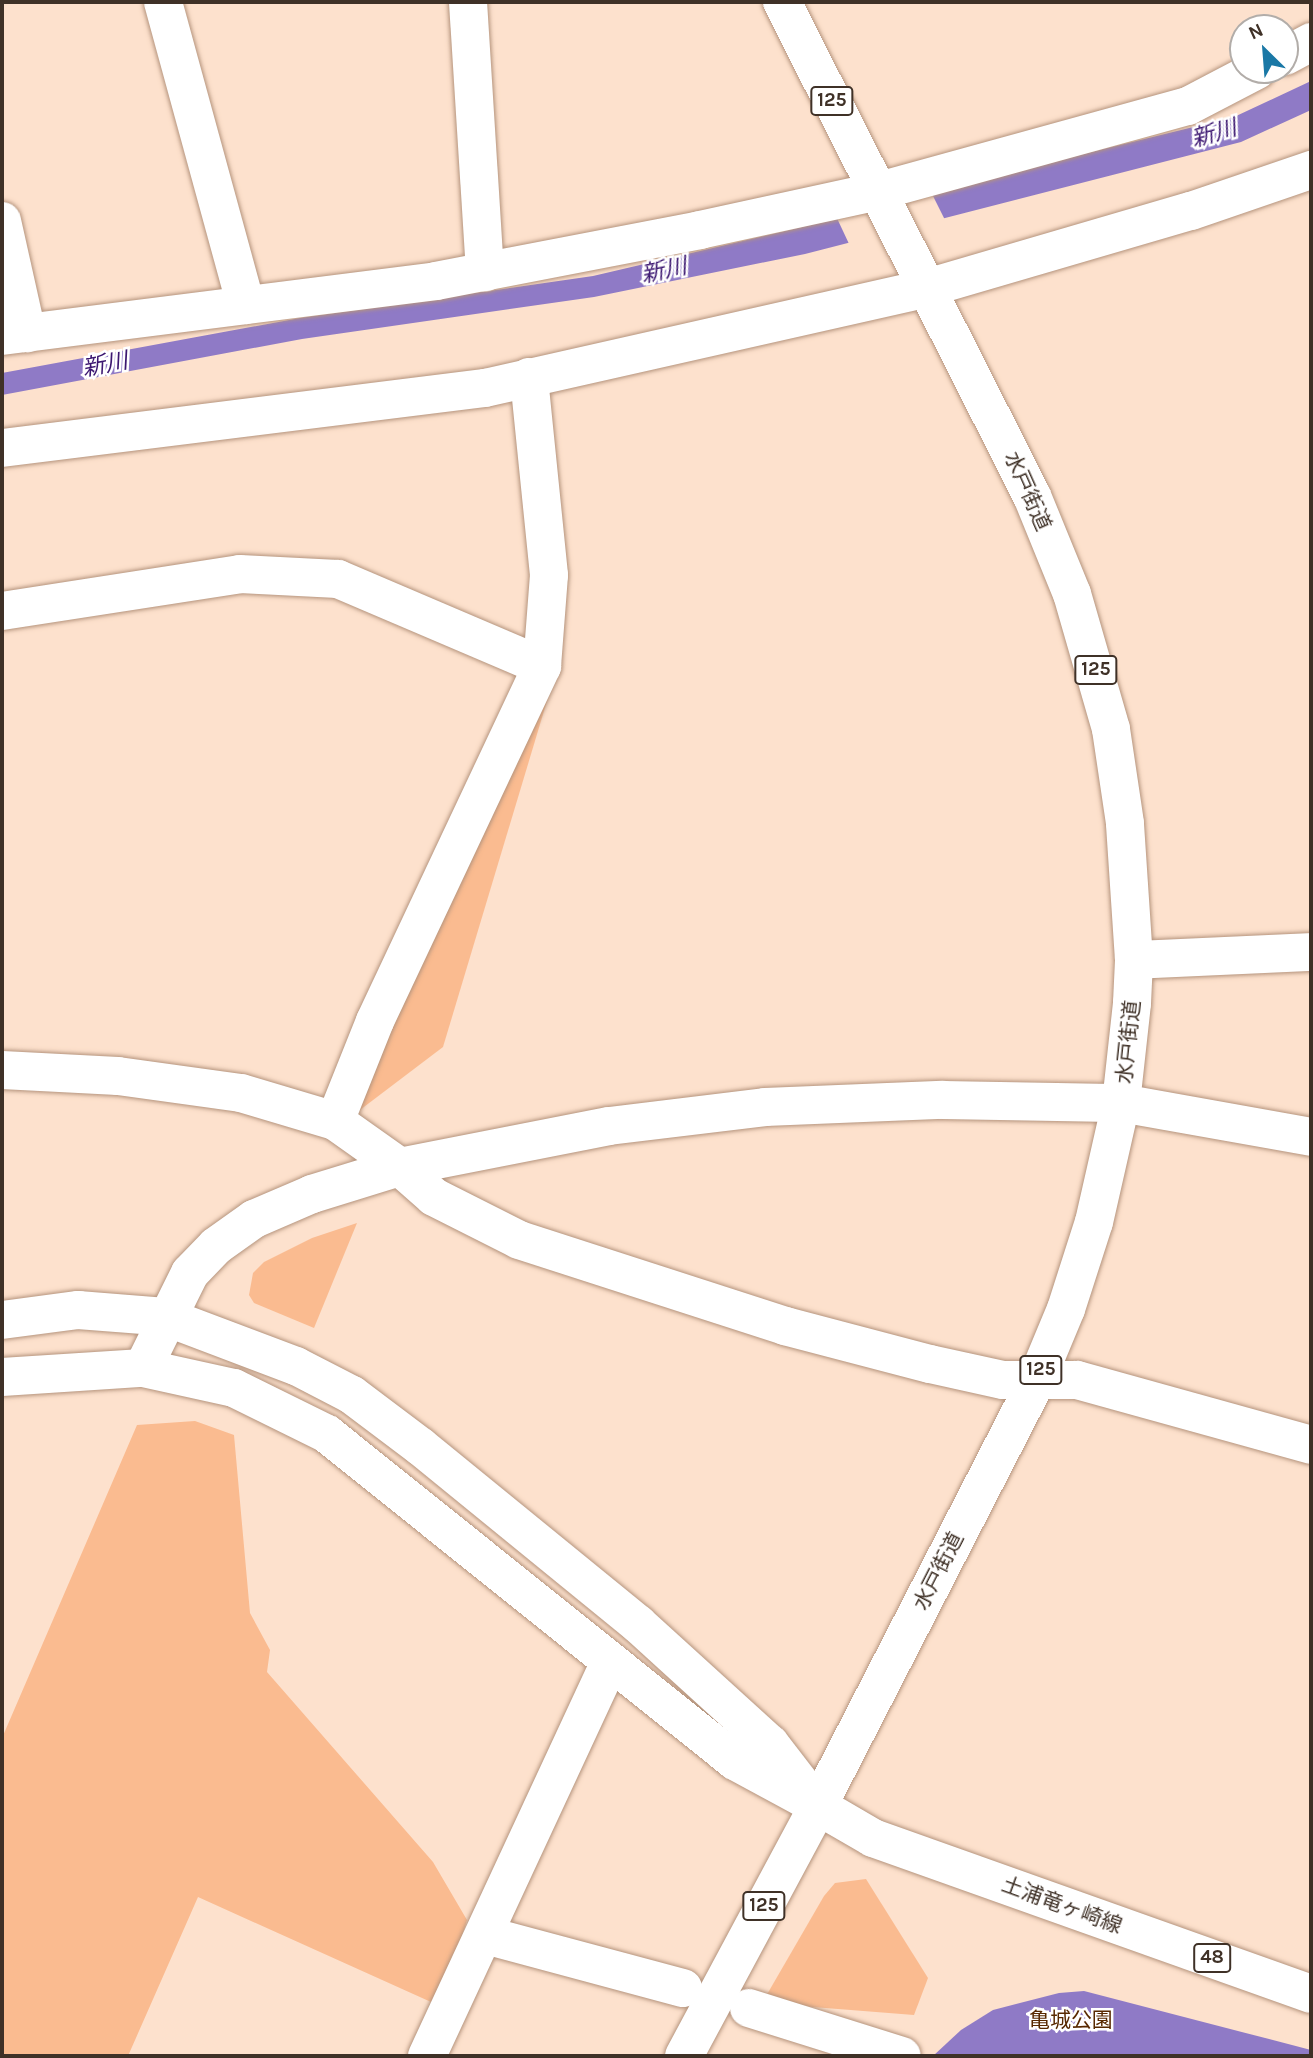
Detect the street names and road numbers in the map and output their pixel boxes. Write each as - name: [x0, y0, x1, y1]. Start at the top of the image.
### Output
- road number: 125: [809, 86, 855, 116]
- street label: 水戸街道: [999, 448, 1057, 534]
- road number: 125: [1073, 654, 1119, 685]
- street label: 水戸街道: [1111, 999, 1145, 1085]
- road number: 125: [1018, 1354, 1064, 1386]
- street label: 水戸街道: [908, 1528, 968, 1614]
- street label: 土浦竜ヶ崎線: [998, 1872, 1126, 1938]
- road number: 125: [741, 1890, 787, 1922]
- road number: 48: [1193, 1942, 1231, 1974]

